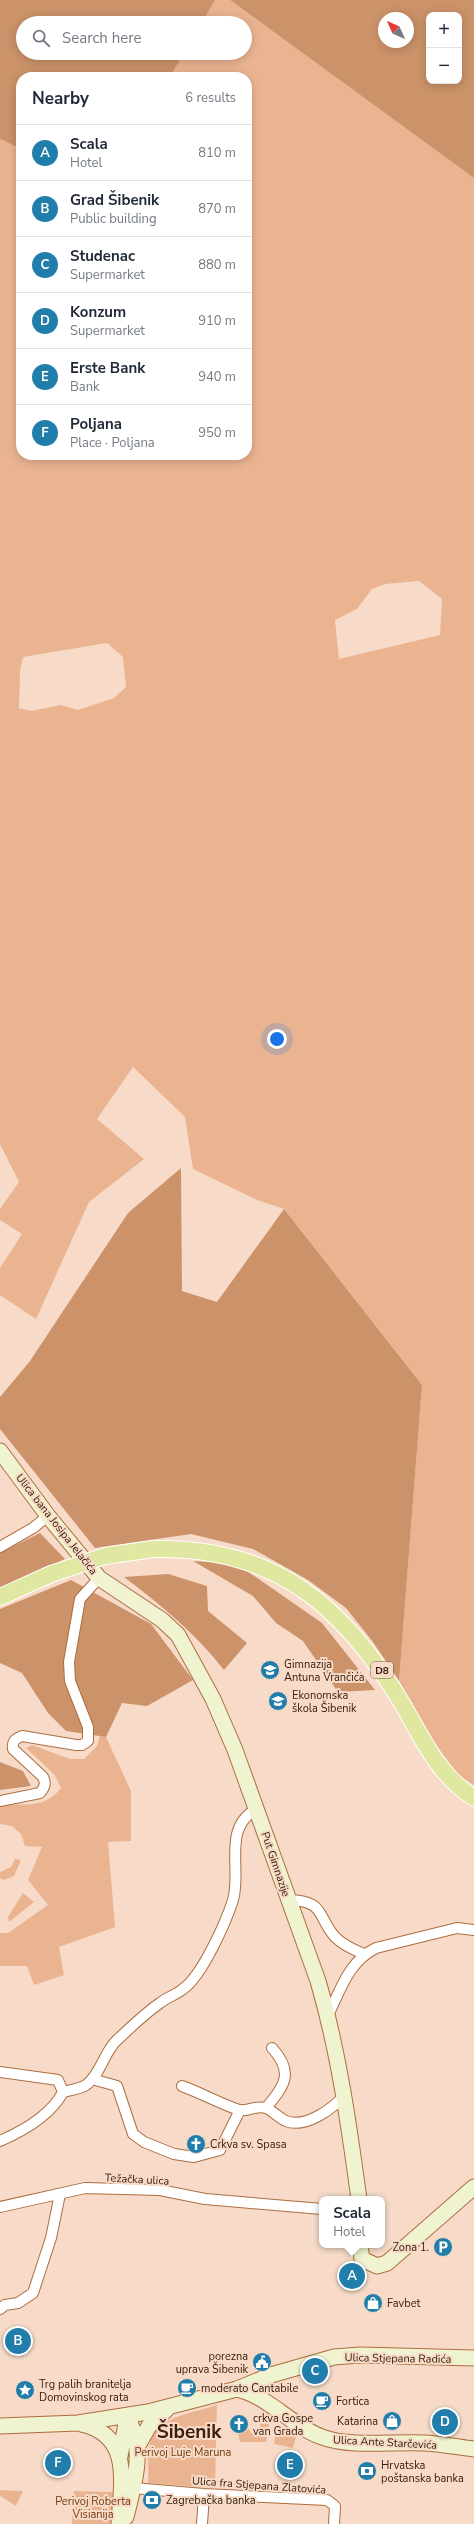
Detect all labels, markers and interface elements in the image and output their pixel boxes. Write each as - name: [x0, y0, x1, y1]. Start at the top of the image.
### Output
- north arrow: [378, 12, 414, 48]
- map controls: [426, 12, 462, 84]
- button: +: [426, 12, 462, 48]
- search box: [16, 16, 252, 60]
- icon: search: [30, 27, 52, 49]
- text: Search here: [62, 28, 142, 48]
- button: −: [426, 48, 462, 84]
- text: Nearby: [32, 87, 89, 110]
- text: 6 results: [185, 89, 236, 107]
- text: Scala: [70, 134, 108, 154]
- text: A: [40, 144, 50, 162]
- text: 810 m: [198, 144, 236, 162]
- text: Hotel: [70, 154, 102, 172]
- text: Grad Šibenik: [70, 190, 159, 210]
- text: B: [41, 200, 49, 218]
- text: 870 m: [198, 200, 236, 218]
- text: Public building: [70, 210, 157, 228]
- text: Studenac: [70, 246, 135, 266]
- text: C: [41, 256, 49, 274]
- text: 880 m: [198, 256, 236, 274]
- text: Supermarket: [70, 266, 145, 284]
- text: Konzum: [70, 302, 126, 322]
- text: D: [40, 312, 50, 330]
- text: 910 m: [198, 312, 236, 330]
- text: Supermarket: [70, 322, 145, 340]
- text: Erste Bank: [70, 358, 145, 378]
- text: E: [41, 368, 49, 386]
- text: 940 m: [198, 368, 236, 386]
- text: Bank: [70, 378, 100, 396]
- text: Poljana: [70, 414, 122, 434]
- text: F: [41, 424, 49, 442]
- text: 950 m: [198, 424, 236, 442]
- text: Place · Poljana: [70, 434, 155, 452]
- your location: [267, 1029, 287, 1049]
- street label: Ulica bana Josipa Jelačića: [12, 1471, 101, 1578]
- place label: Gimnazija Antuna Vrančića: [284, 1657, 365, 1685]
- school or university icon: Gimnazija Antuna Vrančića: [259, 1659, 281, 1681]
- road number: D8: [371, 1662, 393, 1678]
- place label: Ekonomska škola Šibenik: [292, 1688, 357, 1716]
- school or university icon: Ekonomska škola Šibenik: [267, 1690, 289, 1712]
- street label: Put Gimnazije: [257, 1830, 294, 1899]
- church icon: Crkva sv. Spasa: [185, 2133, 207, 2155]
- place label: Crkva sv. Spasa: [210, 2137, 287, 2152]
- street label: Težačka ulica: [104, 2170, 170, 2189]
- popup: [319, 2196, 385, 2248]
- text: Scala: [333, 2203, 371, 2223]
- text: Hotel: [333, 2223, 365, 2241]
- parking icon: Zona 1.: [432, 2236, 454, 2258]
- place label: Zona 1.: [393, 2240, 429, 2255]
- pin: A: [339, 2261, 365, 2291]
- shop icon: Favbet: [362, 2292, 384, 2314]
- place label: Favbet: [387, 2296, 421, 2311]
- pin: B: [5, 2326, 31, 2356]
- place label: porezna uprava Šibenik: [176, 2349, 248, 2377]
- street label: Ulica Stjepana Radića: [345, 2350, 452, 2367]
- public building icon: porezna uprava Šibenik: [251, 2351, 273, 2373]
- pin: C: [302, 2356, 328, 2386]
- place label: Trg palih branitelja Domovinskog rata: [39, 2377, 131, 2405]
- cafe icon: moderato Cantabile: [176, 2377, 198, 2399]
- place icon: Trg palih branitelja Domovinskog rata: [14, 2379, 36, 2401]
- place label: moderato Cantabile: [201, 2381, 298, 2396]
- cafe icon: Fortica: [311, 2390, 333, 2412]
- place label: Fortica: [336, 2394, 370, 2409]
- pin: D: [432, 2407, 458, 2437]
- shop icon: Katarina: [381, 2410, 403, 2432]
- place label: crkva Gospe van Grada: [253, 2411, 313, 2439]
- church icon: crkva Gospe van Grada: [228, 2413, 250, 2435]
- place label: Katarina: [337, 2414, 378, 2429]
- district label: Šibenik: [157, 2419, 222, 2445]
- street label: Ulica Ante Starčevića: [332, 2432, 438, 2453]
- park label: Perivoj Luje Maruna: [135, 2445, 232, 2460]
- pin: F: [45, 2448, 71, 2478]
- pin: E: [277, 2450, 303, 2480]
- place label: Hrvatska poštanska banka: [381, 2458, 464, 2486]
- bank icon: Hrvatska poštanska banka: [356, 2460, 378, 2482]
- street label: Ulica fra Stjepana Zlatovića: [191, 2473, 327, 2498]
- bank icon: Zagrebačka banka: [141, 2489, 163, 2511]
- place label: Zagrebačka banka: [166, 2493, 256, 2508]
- park label: Perivoj Roberta Visianija: [55, 2494, 131, 2522]

